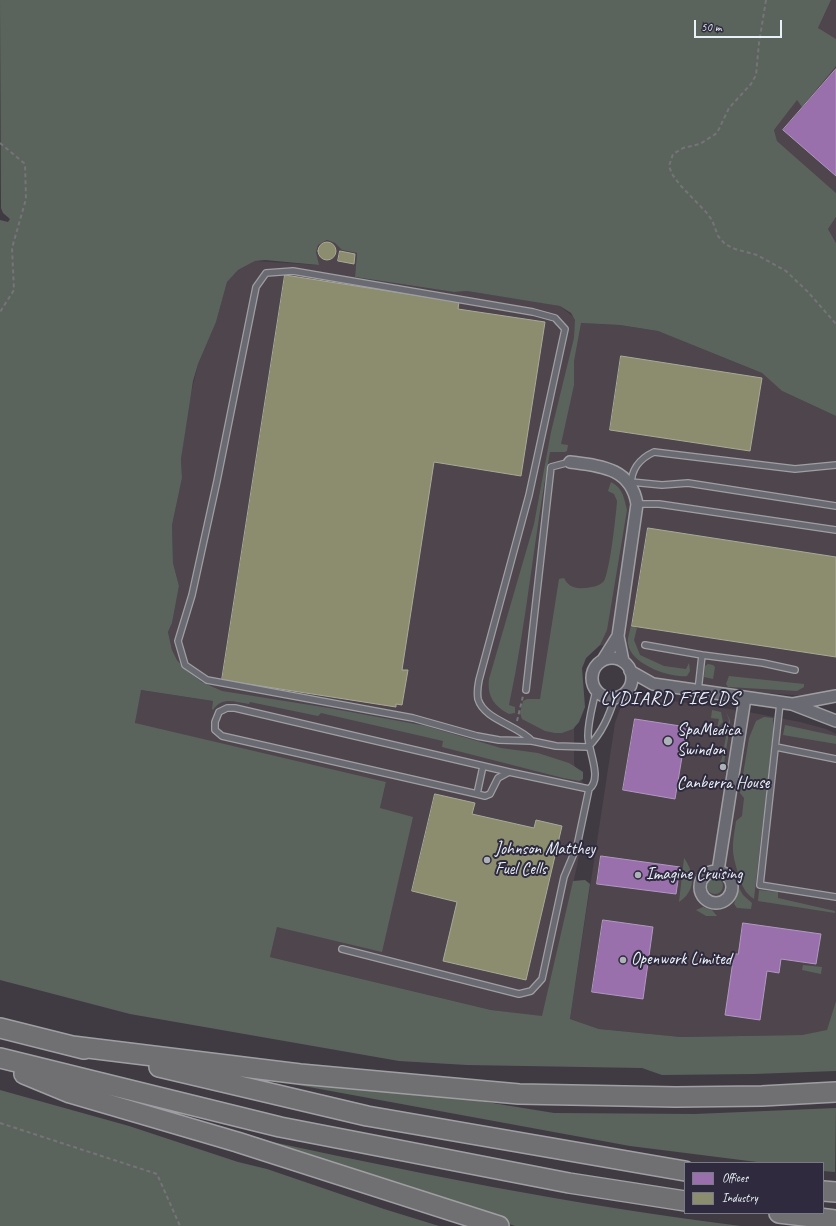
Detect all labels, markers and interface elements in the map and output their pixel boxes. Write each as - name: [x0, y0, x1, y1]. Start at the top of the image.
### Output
- scale bar: [696, 12, 784, 38]
- text: 50 m: [701, 19, 721, 35]
- district label: LYDIARD FIELDS: [601, 688, 739, 710]
- place label: SpaMedica Swindon: [677, 721, 741, 761]
- marker: SpaMedica Swindon: [662, 735, 674, 747]
- marker: Canberra House: [718, 762, 728, 772]
- place label: Canberra House: [677, 774, 769, 794]
- place label: Johnson Matthey Fuel Cells: [495, 840, 595, 880]
- marker: Johnson Matthey Fuel Cells: [482, 855, 492, 865]
- place label: Imagine Cruising: [646, 865, 743, 885]
- marker: Imagine Cruising: [633, 870, 643, 880]
- place label: Openwork Limited: [631, 950, 732, 970]
- marker: Openwork Limited: [618, 955, 628, 965]
- legend: [684, 1162, 824, 1214]
- text: Offices: [722, 1170, 748, 1186]
- text: Industry: [722, 1190, 758, 1206]

